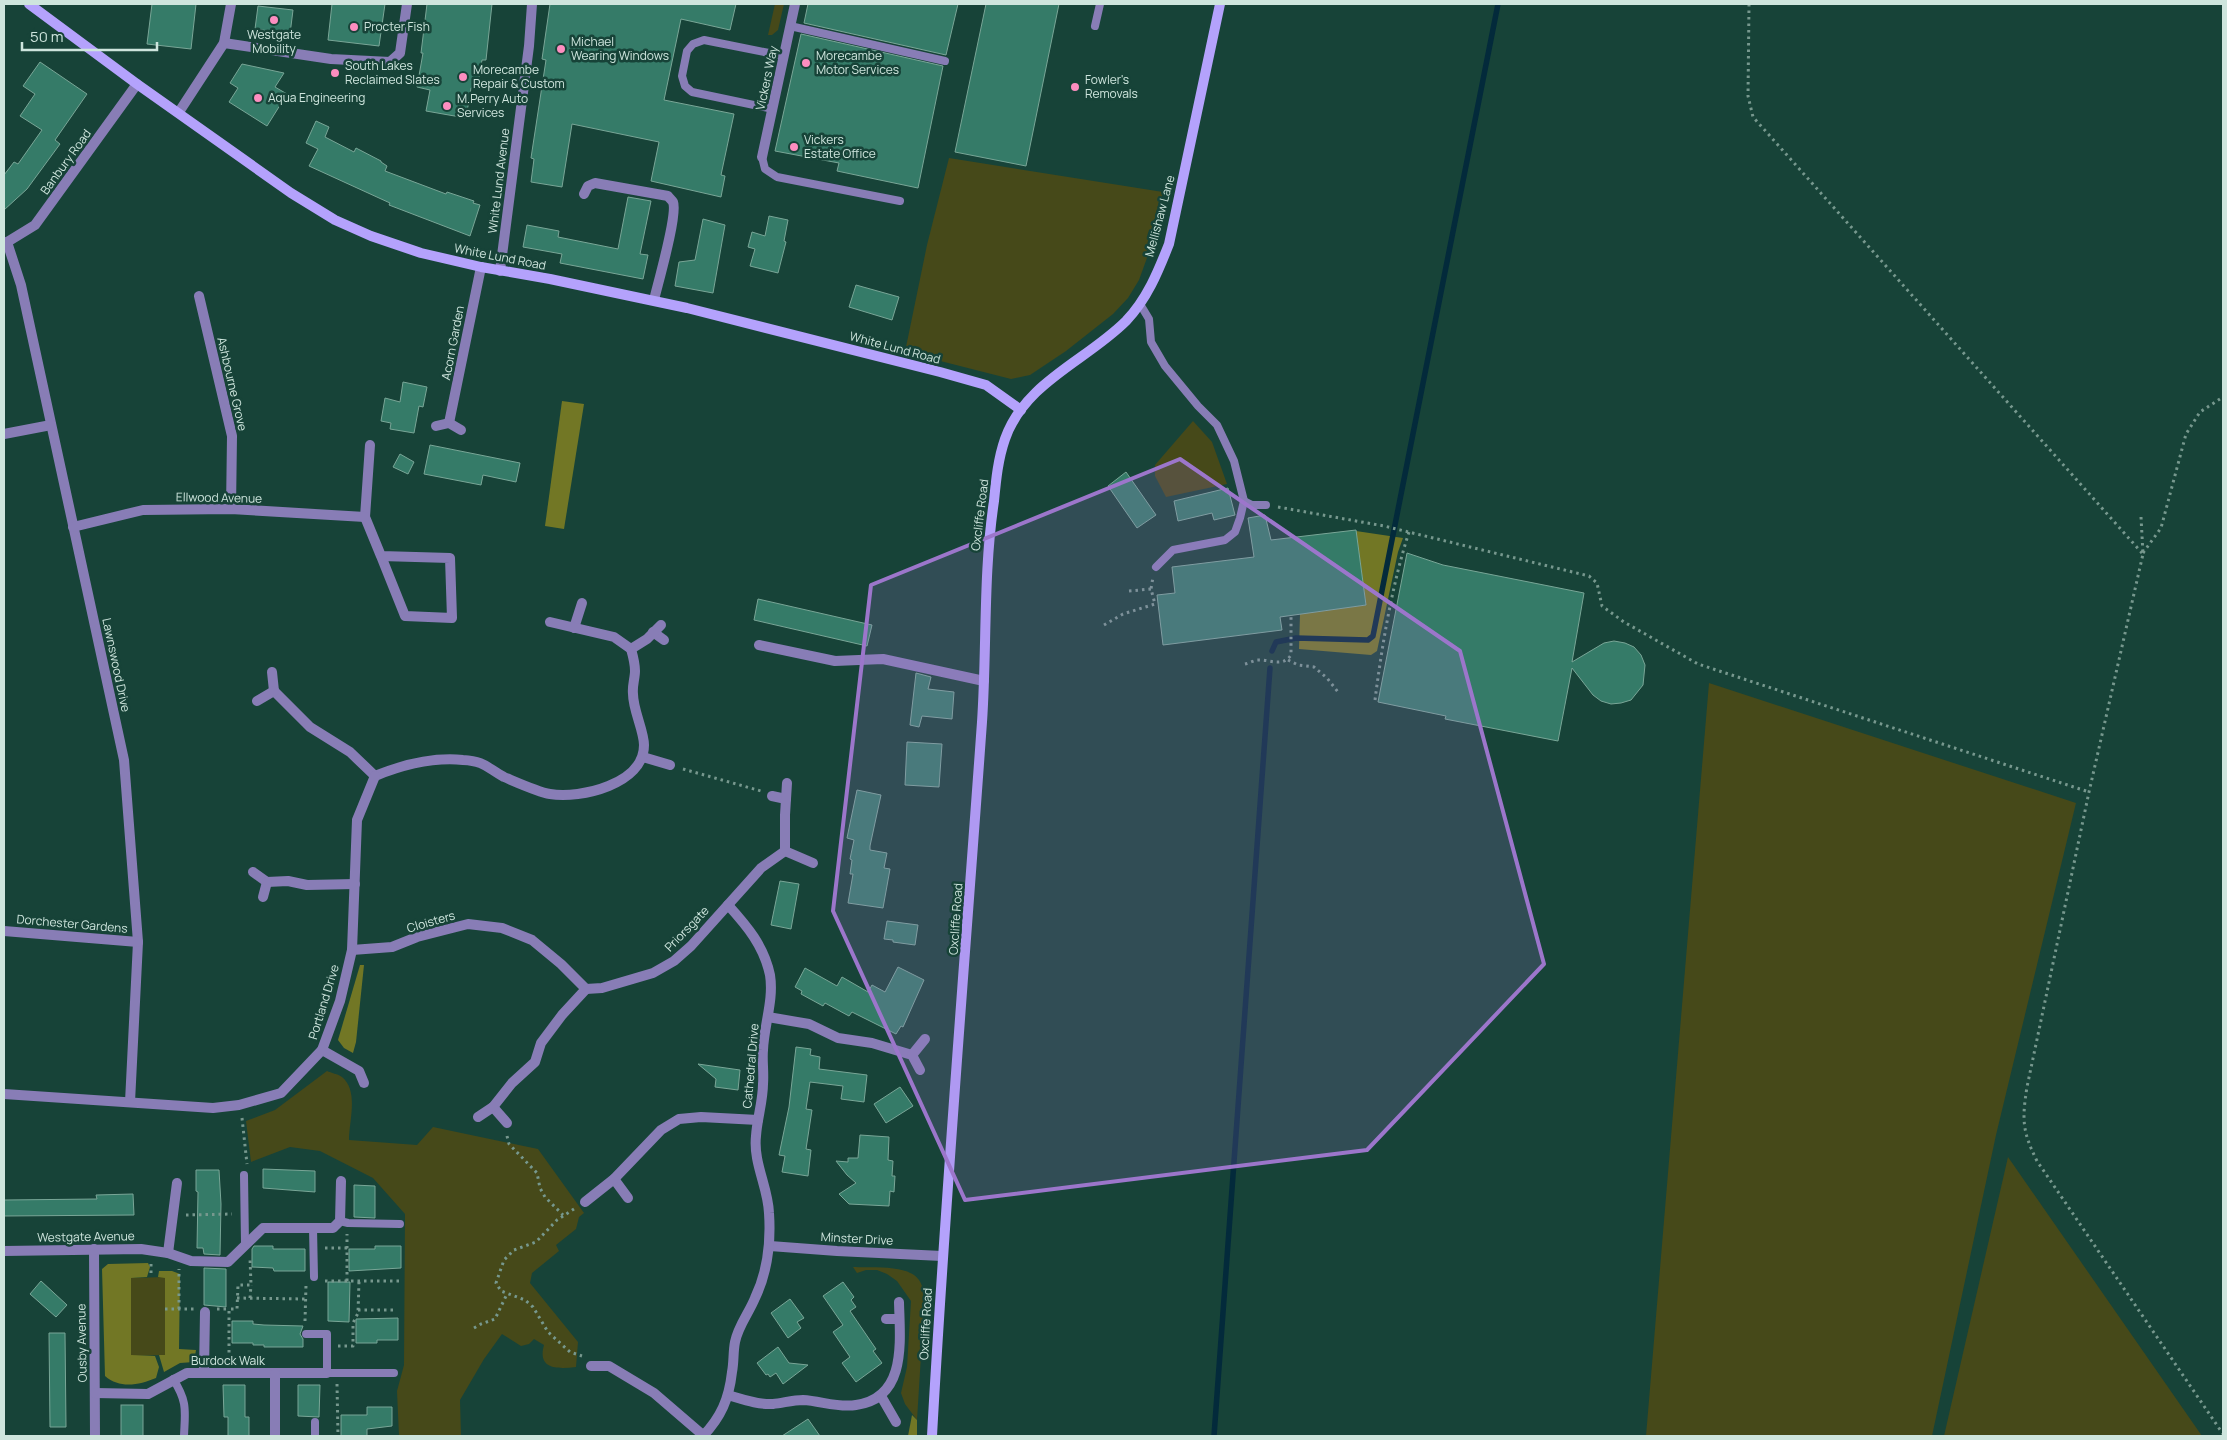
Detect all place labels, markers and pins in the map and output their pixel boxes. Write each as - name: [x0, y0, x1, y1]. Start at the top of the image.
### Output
- marker: Westgate Mobility: [268, 14, 280, 26]
- place label: Procter Fish: [364, 18, 430, 35]
- marker: Procter Fish: [348, 21, 360, 33]
- place label: Westgate Mobility: [247, 26, 301, 57]
- place label: Michael Wearing Windows: [571, 33, 669, 64]
- marker: Michael Wearing Windows: [555, 43, 567, 55]
- place label: Morecambe Motor Services: [816, 47, 899, 78]
- place label: South Lakes Reclaimed Slates: [345, 57, 440, 88]
- marker: Morecambe Motor Services: [800, 57, 812, 69]
- place label: Morecambe Repair & Custom: [473, 61, 565, 92]
- marker: South Lakes Reclaimed Slates: [329, 67, 341, 79]
- marker: Morecambe Repair & Custom: [457, 71, 469, 83]
- place label: Fowler's Removals: [1085, 71, 1138, 102]
- marker: Fowler's Removals: [1069, 81, 1081, 93]
- place label: Aqua Engineering: [268, 89, 365, 106]
- place label: M.Perry Auto Services: [457, 90, 528, 121]
- marker: Aqua Engineering: [252, 92, 264, 104]
- marker: M.Perry Auto Services: [441, 100, 453, 112]
- place label: Vickers Estate Office: [804, 131, 876, 162]
- marker: Vickers Estate Office: [788, 141, 800, 153]

